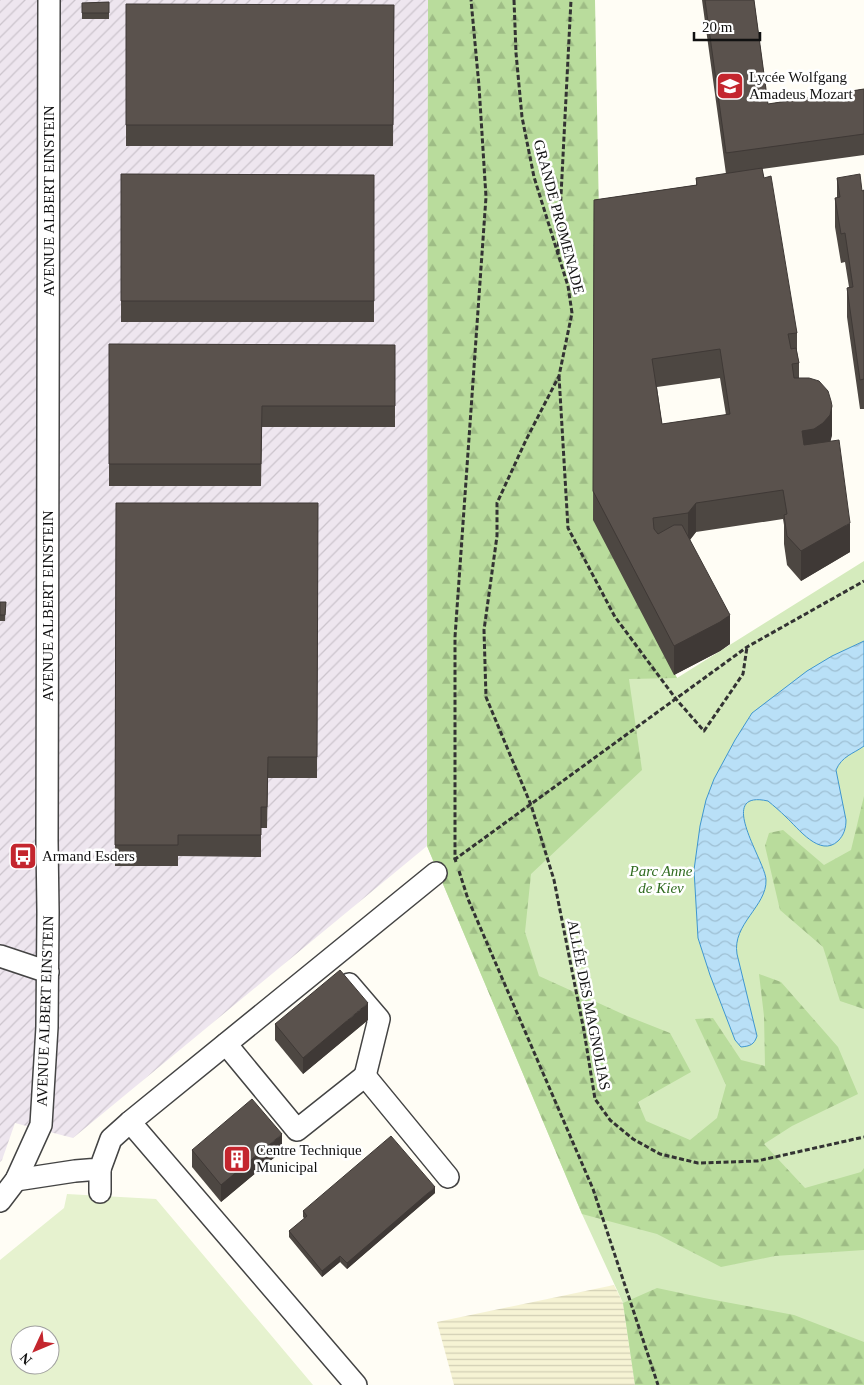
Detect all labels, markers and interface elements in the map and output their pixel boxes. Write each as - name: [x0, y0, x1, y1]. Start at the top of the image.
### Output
- scale bar: [694, 10, 760, 42]
- text: 20 m: [702, 19, 733, 35]
- place label: Lycée Wolfgang Amadeus Mozart: [749, 69, 854, 102]
- school or university icon: Lycée Wolfgang Amadeus Mozart: [715, 71, 745, 101]
- street label: AVENUE ALBERT EINSTEIN: [41, 105, 57, 297]
- street label: GRANDE PROMENADE: [531, 138, 587, 296]
- street label: AVENUE ALBERT EINSTEIN: [40, 510, 56, 702]
- bus stop icon: Armand Esders: [8, 841, 38, 871]
- place label: Armand Esders: [42, 848, 135, 864]
- park label: Parc Anne de Kiev: [629, 863, 693, 896]
- street label: AVENUE ALBERT EINSTEIN: [34, 915, 56, 1107]
- street label: ALLÉE DES MAGNOLIAS: [565, 918, 613, 1092]
- place label: Centre Technique Municipal: [256, 1142, 362, 1175]
- building icon: Centre Technique Municipal: [222, 1144, 252, 1174]
- north arrow: [10, 1325, 60, 1375]
- text: N: [17, 1350, 35, 1368]

